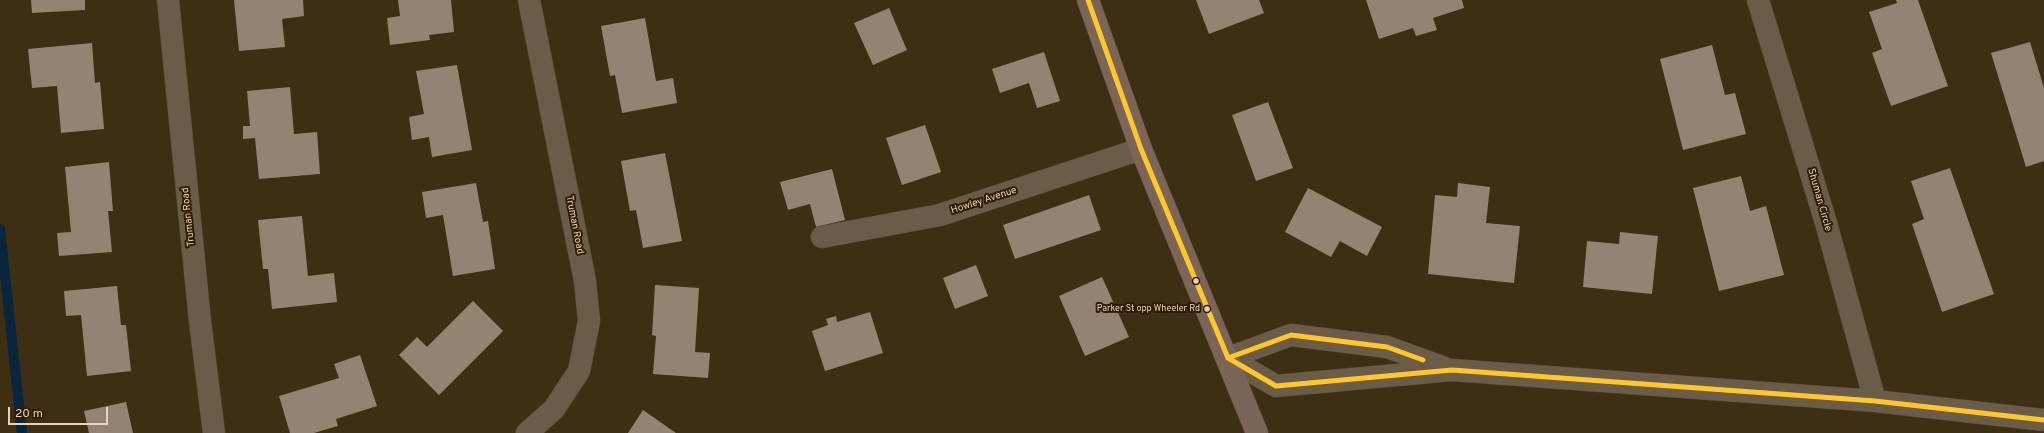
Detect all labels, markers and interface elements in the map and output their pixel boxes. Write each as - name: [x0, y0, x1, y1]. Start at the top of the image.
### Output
- street label: Shuman Circle: [1804, 167, 1834, 233]
- street label: Howley Avenue: [950, 185, 1018, 217]
- street label: Truman Road: [180, 187, 198, 247]
- street label: Truman Road: [562, 195, 586, 255]
- unlabelled marker: [1191, 276, 1201, 286]
- place label: Parker St opp Wheeler Rd: [1097, 304, 1200, 314]
- marker: Parker St opp Wheeler Rd: [1202, 304, 1212, 314]
- scale bar: [10, 399, 110, 425]
- text: 20 m: [15, 406, 43, 422]

